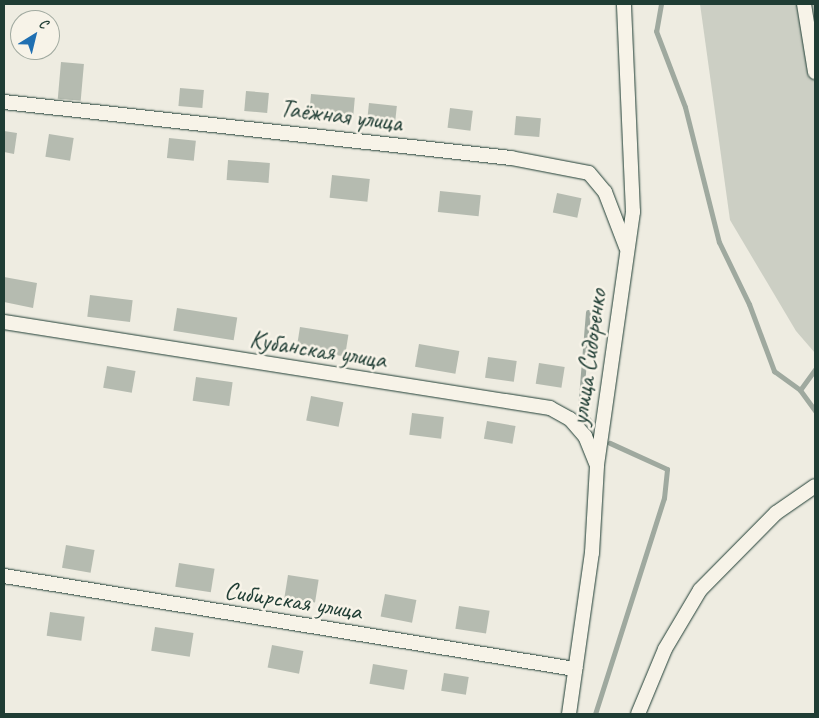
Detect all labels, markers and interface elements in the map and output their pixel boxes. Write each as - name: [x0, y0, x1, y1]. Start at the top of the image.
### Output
- north arrow: [10, 10, 60, 60]
- text: С: [36, 14, 51, 32]
- street label: Таёжная улица: [277, 94, 405, 138]
- street label: улица Сидоренко: [565, 287, 613, 427]
- street label: Кубанская улица: [247, 324, 389, 376]
- street label: Сибирская улица: [221, 575, 365, 627]

